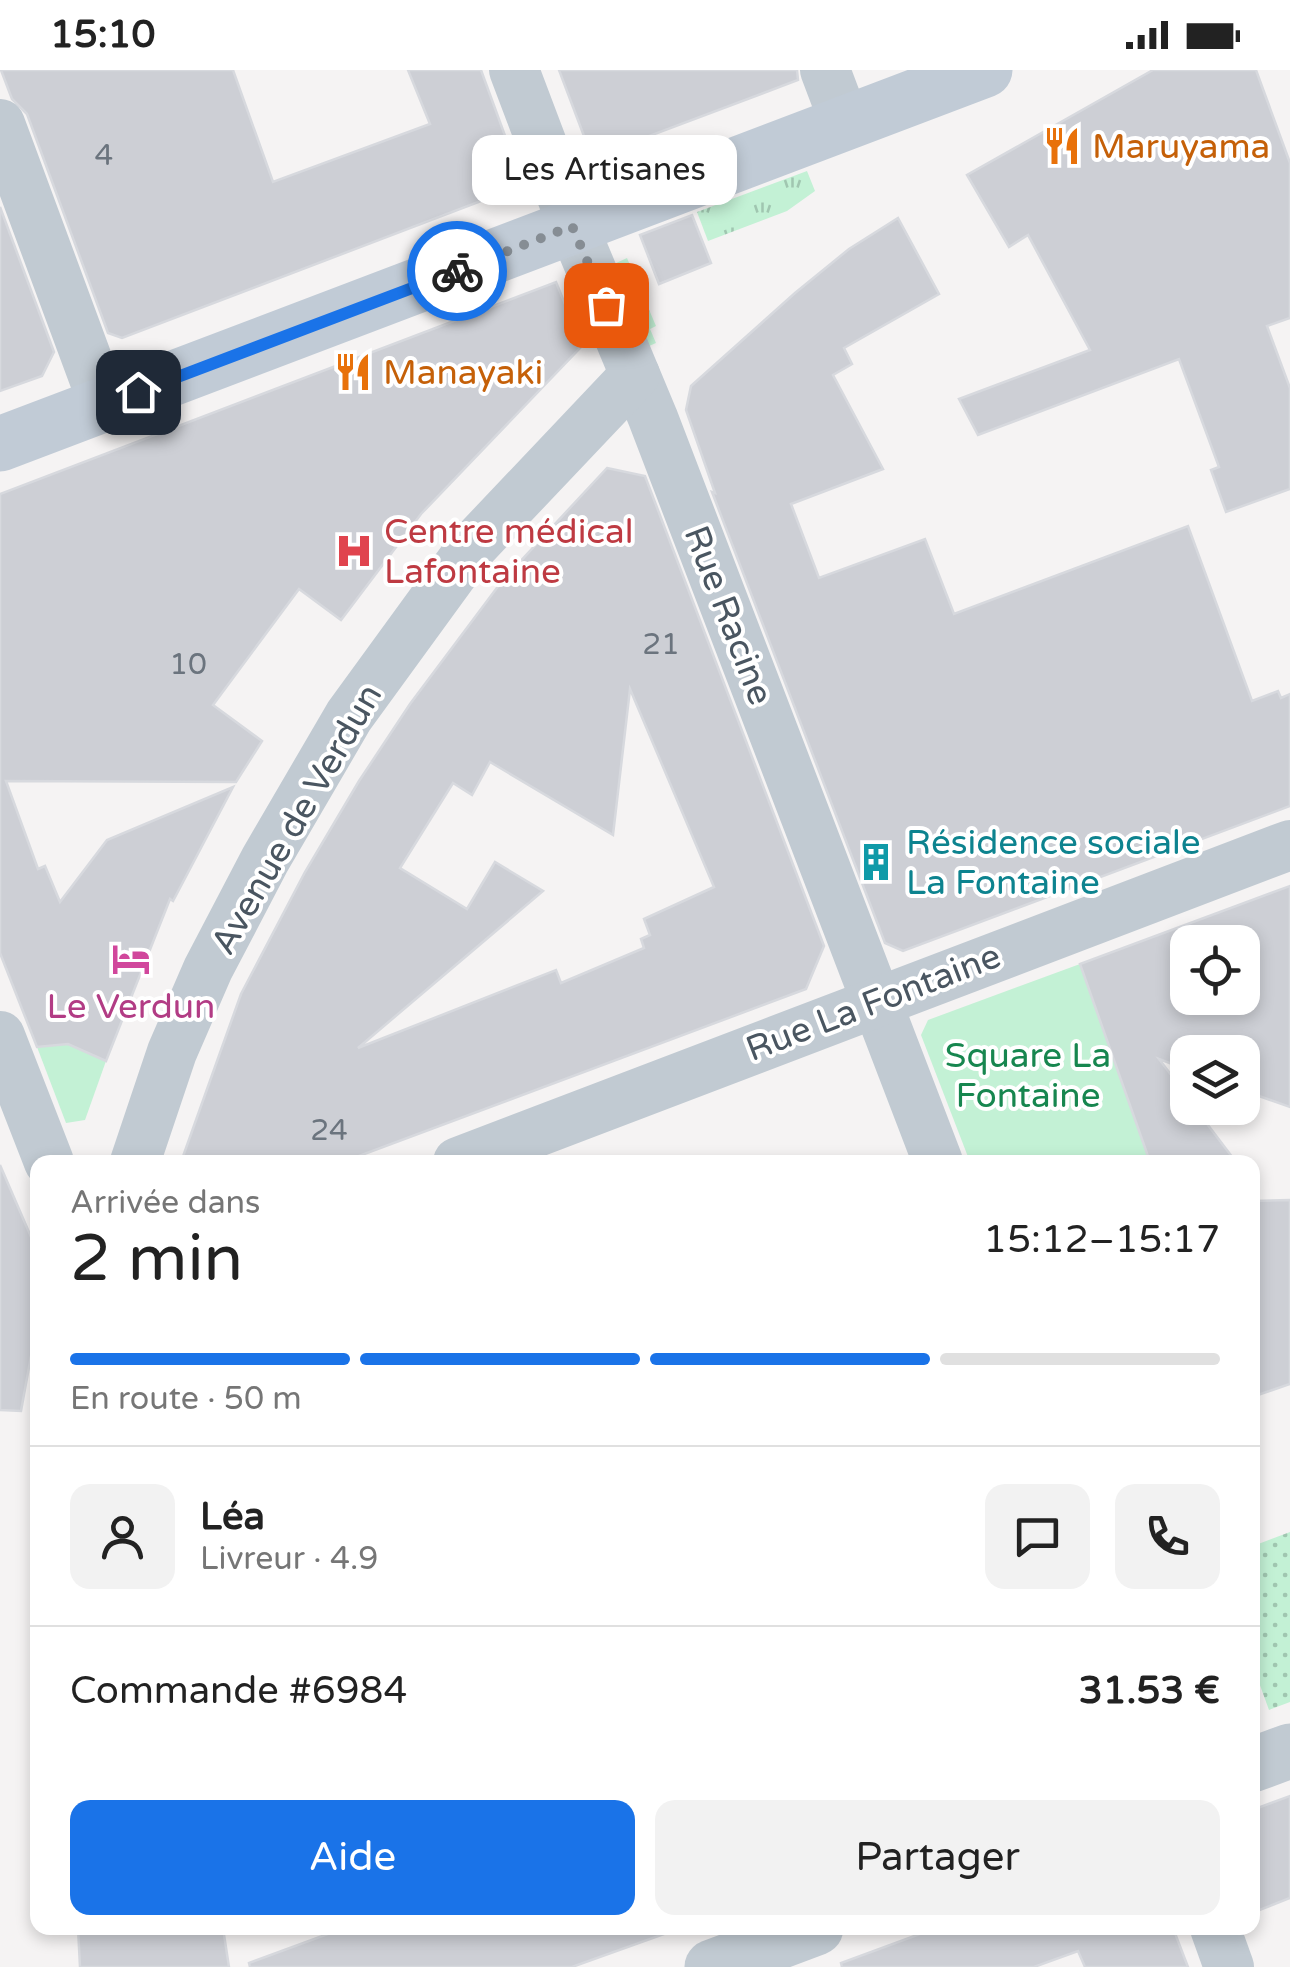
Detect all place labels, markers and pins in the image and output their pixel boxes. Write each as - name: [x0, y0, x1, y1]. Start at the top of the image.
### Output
- restaurant icon: Maruyama: [1041, 125, 1083, 167]
- place label: Maruyama: [1092, 126, 1270, 168]
- callout: Les Artisanes: [474, 135, 738, 205]
- pin: [564, 263, 649, 348]
- pin: [96, 350, 181, 435]
- restaurant icon: Manayaki: [332, 351, 374, 393]
- place label: Manayaki: [383, 352, 543, 394]
- place label: Centre médical Lafontaine: [384, 511, 633, 593]
- hospital icon: Centre médical Lafontaine: [333, 530, 375, 572]
- place label: Résidence sociale La Fontaine: [906, 822, 1201, 904]
- building icon: Résidence sociale La Fontaine: [855, 841, 897, 883]
- hotel icon: Le Verdun: [110, 938, 152, 980]
- place label: Le Verdun: [47, 986, 215, 1028]

